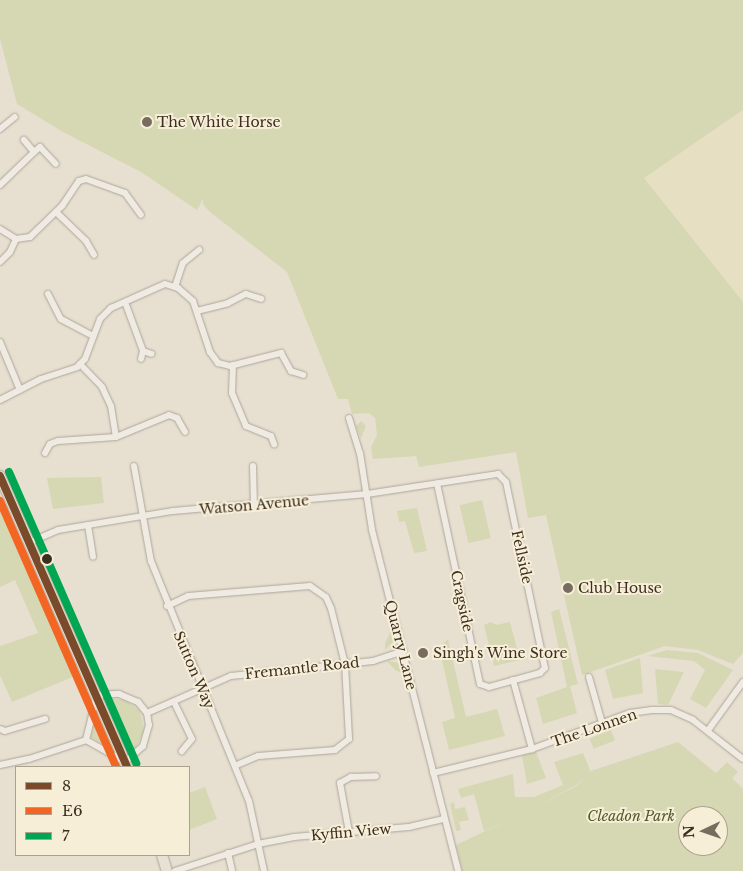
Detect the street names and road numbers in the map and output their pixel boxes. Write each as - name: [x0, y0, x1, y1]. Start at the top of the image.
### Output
- street label: Watson Avenue: [198, 492, 310, 518]
- street label: Fellside: [508, 529, 536, 585]
- street label: Cragside: [447, 569, 477, 633]
- street label: Quarry Lane: [382, 598, 420, 692]
- street label: Sutton Way: [170, 628, 218, 712]
- street label: Fremantle Road: [244, 654, 360, 682]
- street label: The Lonnen: [549, 706, 639, 750]
- street label: Kyffin View: [310, 820, 392, 844]

